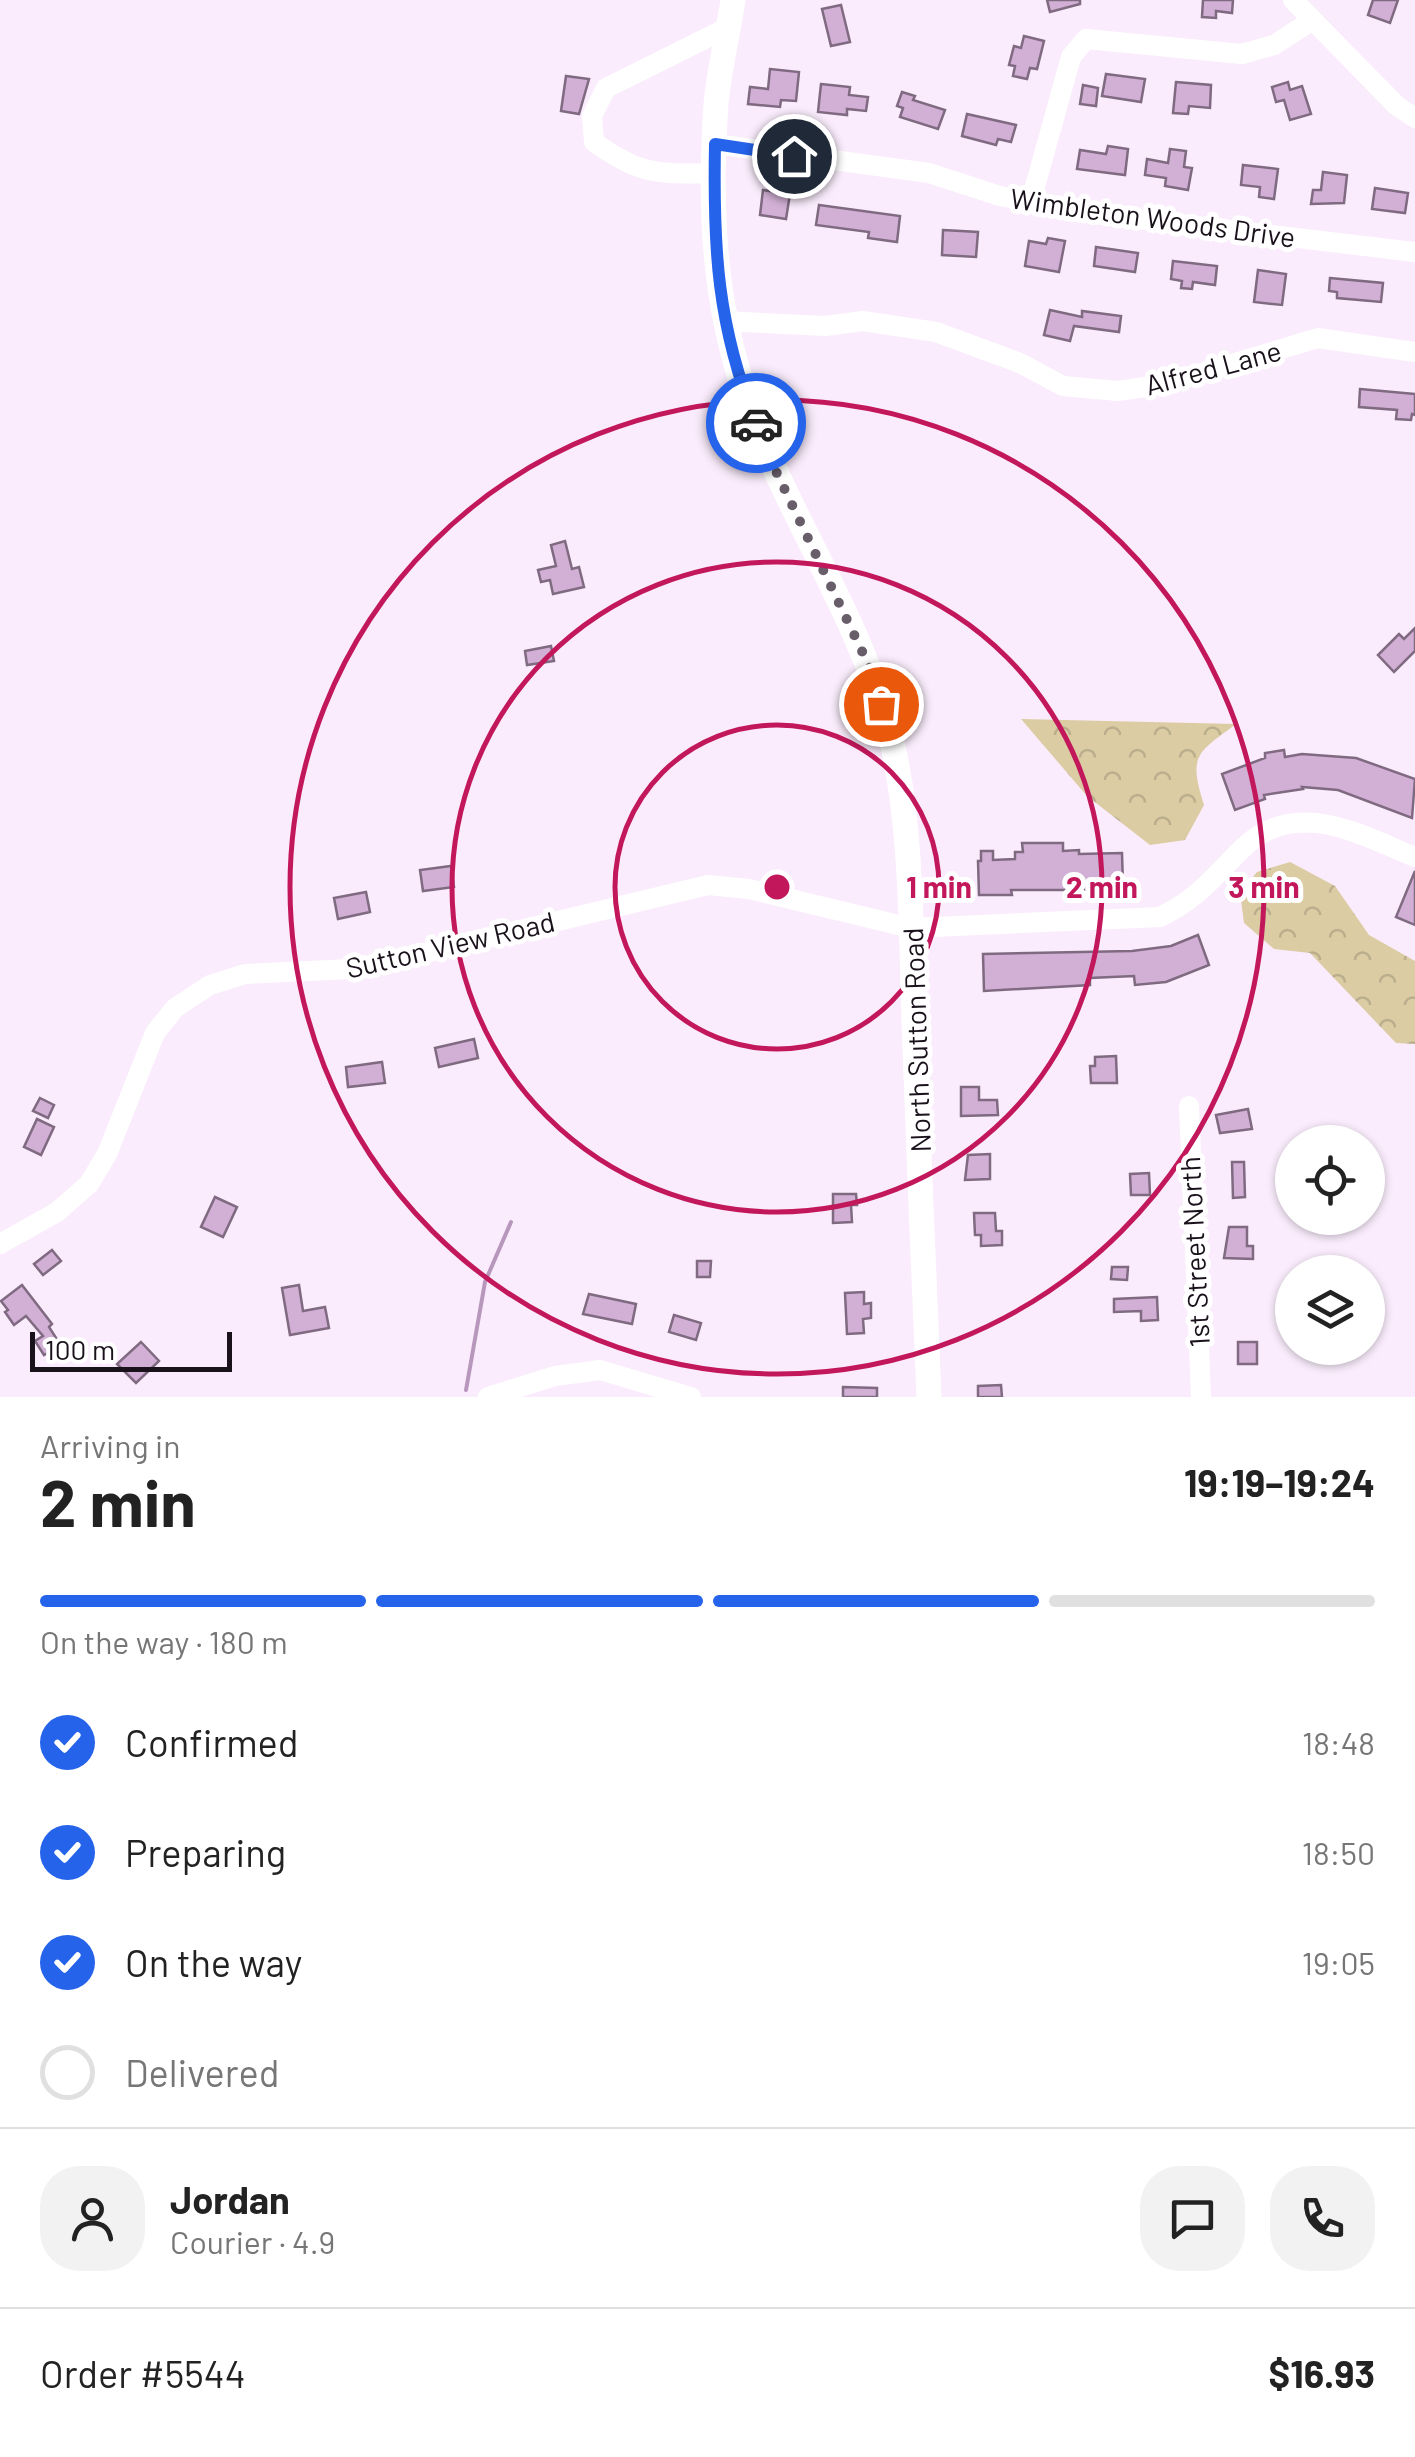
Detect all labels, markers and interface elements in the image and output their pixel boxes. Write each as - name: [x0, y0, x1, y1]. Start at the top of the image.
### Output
- pin: [752, 114, 837, 199]
- icon: home: [767, 129, 822, 184]
- street label: Wimbleton Woods Drive: [1008, 180, 1298, 254]
- street label: Alfred Lane: [1141, 333, 1285, 401]
- courier: [706, 373, 806, 473]
- icon: car: [729, 396, 784, 451]
- pin: [839, 662, 924, 747]
- icon: bag: [854, 677, 909, 732]
- text: 1 min: [906, 868, 972, 904]
- text: 2 min: [1066, 868, 1138, 904]
- text: 3 min: [1228, 868, 1300, 904]
- centre of rings: [759, 869, 795, 905]
- street label: Sutton View Road: [342, 903, 558, 985]
- street label: North Sutton Road: [895, 927, 937, 1153]
- map controls: [1275, 1125, 1385, 1365]
- button: locate: [1275, 1125, 1385, 1235]
- street label: 1st Street North: [1172, 1156, 1216, 1348]
- button: layers: [1275, 1255, 1385, 1365]
- scale bar: [30, 1327, 232, 1372]
- text: 100 m: [45, 1332, 115, 1366]
- text: Arriving in: [40, 1426, 180, 1464]
- text: 19:19–19:24: [1184, 1459, 1375, 1505]
- text: 2 min: [40, 1462, 196, 1540]
- text: On the way · 180 m: [40, 1622, 288, 1660]
- icon: check: [40, 1715, 95, 1770]
- text: Confirmed: [125, 1719, 298, 1765]
- text: 18:48: [1302, 1723, 1375, 1761]
- icon: check: [40, 1825, 95, 1880]
- text: Preparing: [125, 1829, 286, 1875]
- text: 18:50: [1302, 1833, 1375, 1871]
- icon: check: [40, 1935, 95, 1990]
- text: On the way: [125, 1939, 302, 1985]
- text: 19:05: [1302, 1943, 1375, 1981]
- text: Delivered: [125, 2049, 279, 2095]
- button: person: [40, 2166, 145, 2271]
- button: chat: [1140, 2166, 1245, 2271]
- button: phone: [1270, 2166, 1375, 2271]
- text: Jordan: [170, 2176, 290, 2222]
- text: Courier · 4.9: [170, 2222, 335, 2260]
- text: Order #5544: [40, 2350, 246, 2396]
- text: $16.93: [1268, 2350, 1375, 2396]

